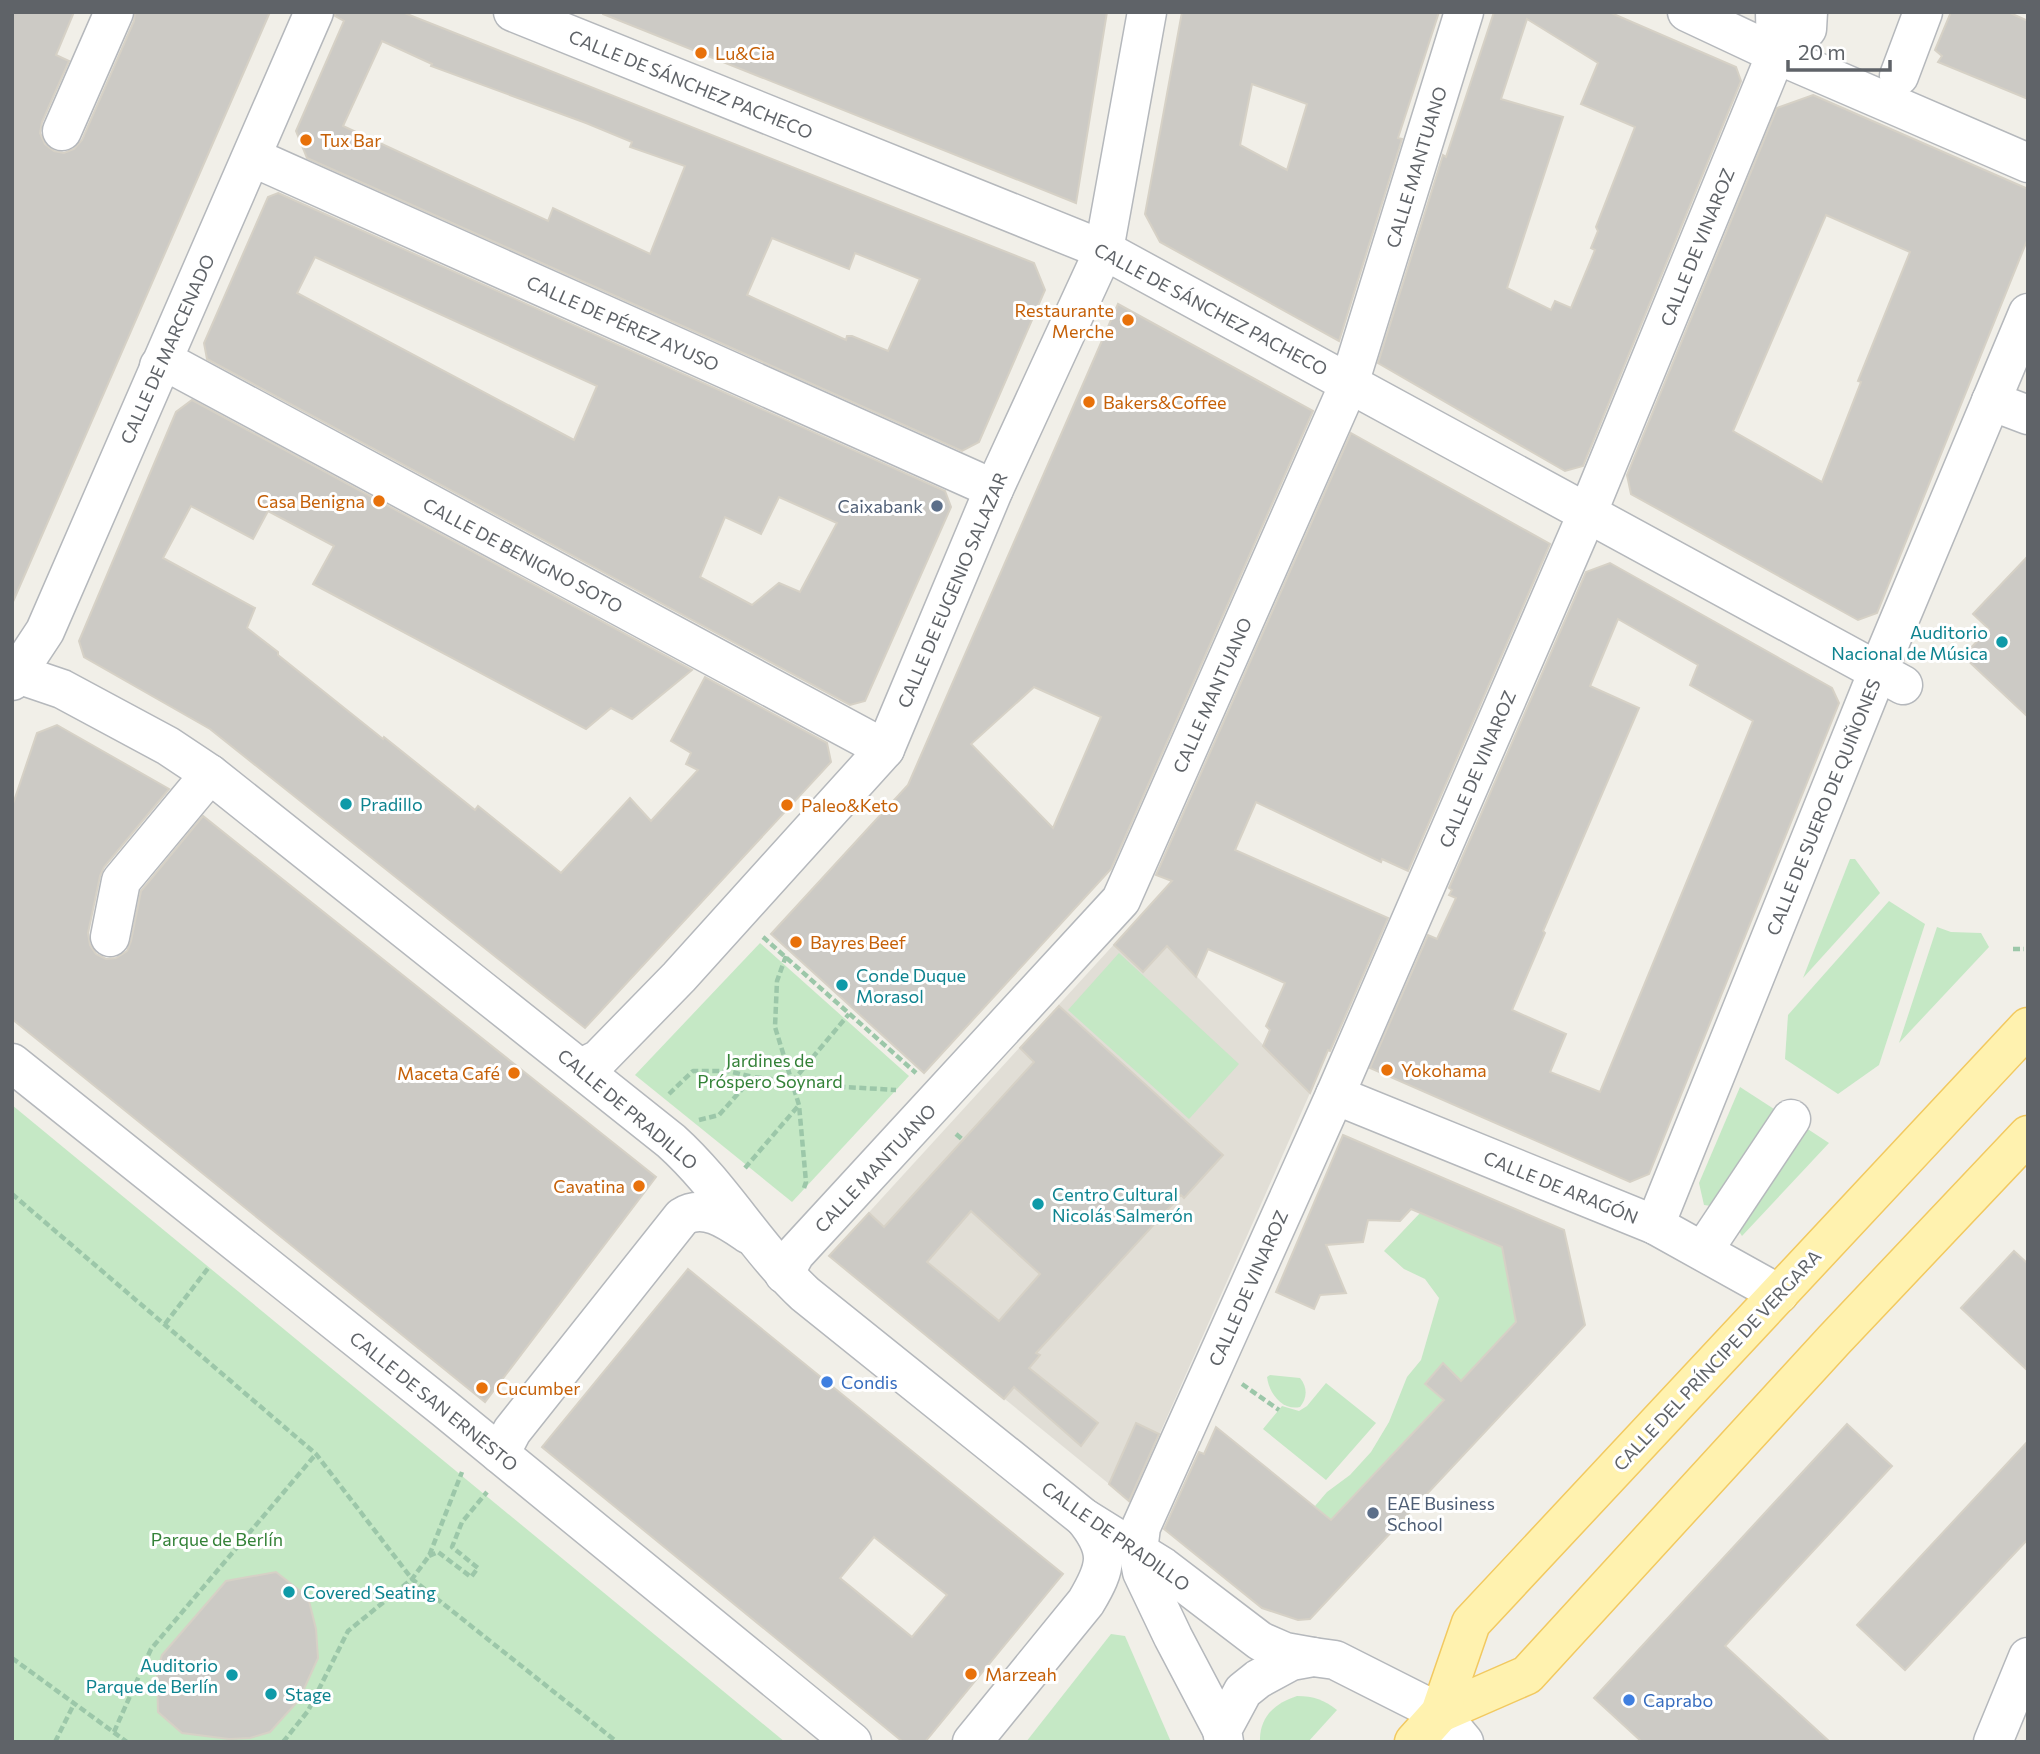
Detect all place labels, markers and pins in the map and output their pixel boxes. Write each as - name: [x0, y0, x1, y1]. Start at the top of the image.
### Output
- place label: Lu&Cia: [715, 42, 775, 64]
- marker: Lu&Cia: [693, 45, 709, 61]
- place label: Tux Bar: [320, 129, 381, 151]
- marker: Tux Bar: [298, 132, 314, 148]
- place label: Restaurante Merche: [1015, 299, 1114, 342]
- marker: Restaurante Merche: [1120, 312, 1136, 328]
- place label: Bakers&Coffee: [1103, 391, 1226, 413]
- marker: Bakers&Coffee: [1081, 394, 1097, 410]
- place label: Casa Benigna: [257, 490, 365, 512]
- marker: Casa Benigna: [371, 493, 387, 509]
- place label: Caixabank: [838, 495, 923, 517]
- marker: Caixabank: [929, 498, 945, 514]
- place label: Auditorio Nacional de Música: [1831, 621, 1988, 664]
- marker: Auditorio Nacional de Música: [1994, 634, 2010, 650]
- place label: Pradillo: [360, 793, 423, 815]
- place label: Paleo&Keto: [801, 794, 899, 816]
- marker: Pradillo: [338, 796, 354, 812]
- marker: Paleo&Keto: [779, 797, 795, 813]
- place label: Bayres Beef: [810, 931, 907, 953]
- marker: Bayres Beef: [788, 934, 804, 950]
- place label: Conde Duque Morasol: [856, 964, 966, 1007]
- marker: Conde Duque Morasol: [834, 977, 850, 993]
- place label: Yokohama: [1401, 1059, 1487, 1081]
- place label: Maceta Café: [397, 1062, 500, 1084]
- marker: Yokohama: [1379, 1062, 1395, 1078]
- marker: Maceta Café: [506, 1065, 522, 1081]
- place label: Cavatina: [553, 1175, 625, 1197]
- marker: Cavatina: [631, 1178, 647, 1194]
- place label: Centro Cultural Nicolás Salmerón: [1052, 1183, 1193, 1226]
- marker: Centro Cultural Nicolás Salmerón: [1030, 1196, 1046, 1212]
- place label: Condis: [841, 1371, 898, 1393]
- marker: Condis: [819, 1374, 835, 1390]
- place label: Cucumber: [496, 1377, 580, 1399]
- marker: Cucumber: [474, 1380, 490, 1396]
- place label: EAE Business School: [1387, 1492, 1495, 1535]
- marker: EAE Business School: [1365, 1505, 1381, 1521]
- place label: Covered Seating: [303, 1581, 436, 1603]
- marker: Covered Seating: [281, 1584, 297, 1600]
- place label: Auditorio Parque de Berlín: [86, 1654, 218, 1697]
- place label: Marzeah: [985, 1663, 1057, 1685]
- marker: Marzeah: [963, 1666, 979, 1682]
- marker: Auditorio Parque de Berlín: [224, 1667, 240, 1683]
- place label: Stage: [285, 1683, 331, 1705]
- marker: Stage: [263, 1686, 279, 1702]
- place label: Caprabo: [1643, 1689, 1713, 1711]
- marker: Caprabo: [1621, 1692, 1637, 1708]

